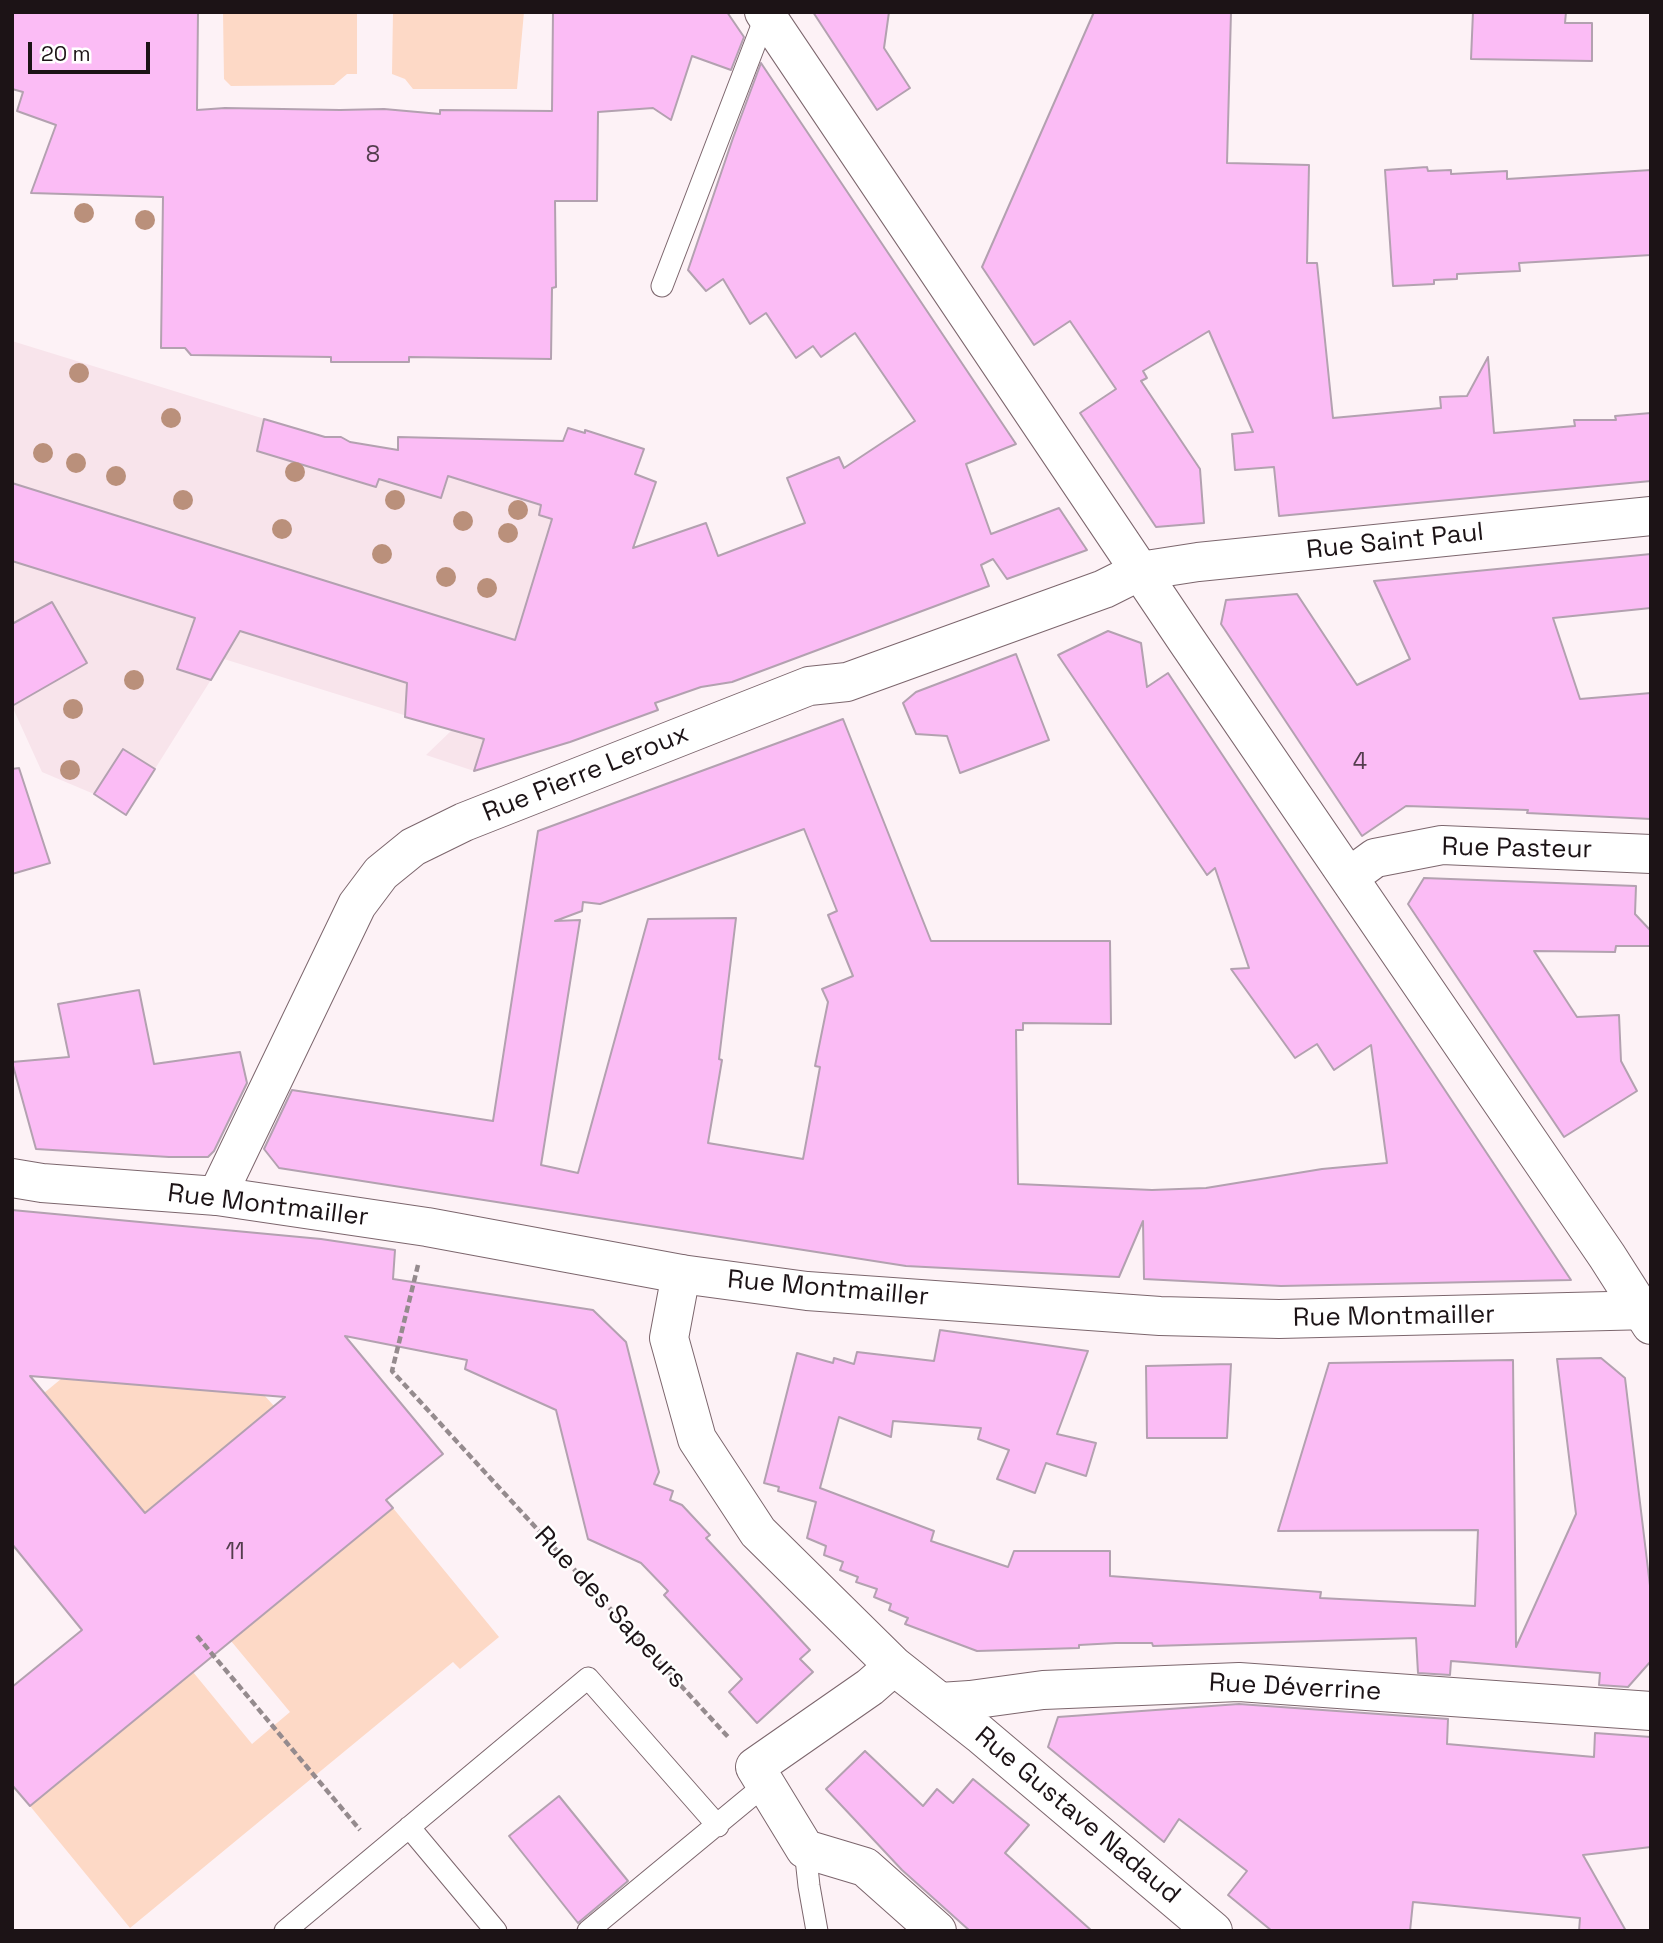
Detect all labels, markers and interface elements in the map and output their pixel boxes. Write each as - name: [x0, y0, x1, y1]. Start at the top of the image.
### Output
- scale bar: [32, 28, 154, 72]
- text: 20 m: [41, 40, 91, 67]
- house number: 8: [366, 142, 380, 170]
- street label: Rue Saint Paul: [1305, 517, 1485, 567]
- street label: Rue Pierre Leroux: [479, 718, 693, 830]
- house number: 4: [1353, 749, 1367, 777]
- street label: Rue Pasteur: [1441, 832, 1593, 866]
- street label: Rue Montmailler: [166, 1178, 370, 1234]
- street label: Rue Montmailler: [726, 1265, 930, 1313]
- street label: Rue Montmailler: [1293, 1300, 1495, 1334]
- street label: Rue des Sapeurs: [527, 1521, 693, 1695]
- house number: 11: [225, 1539, 245, 1567]
- street label: Rue Déverrine: [1208, 1668, 1382, 1708]
- street label: Rue Gustave Nadaud: [968, 1721, 1186, 1911]

